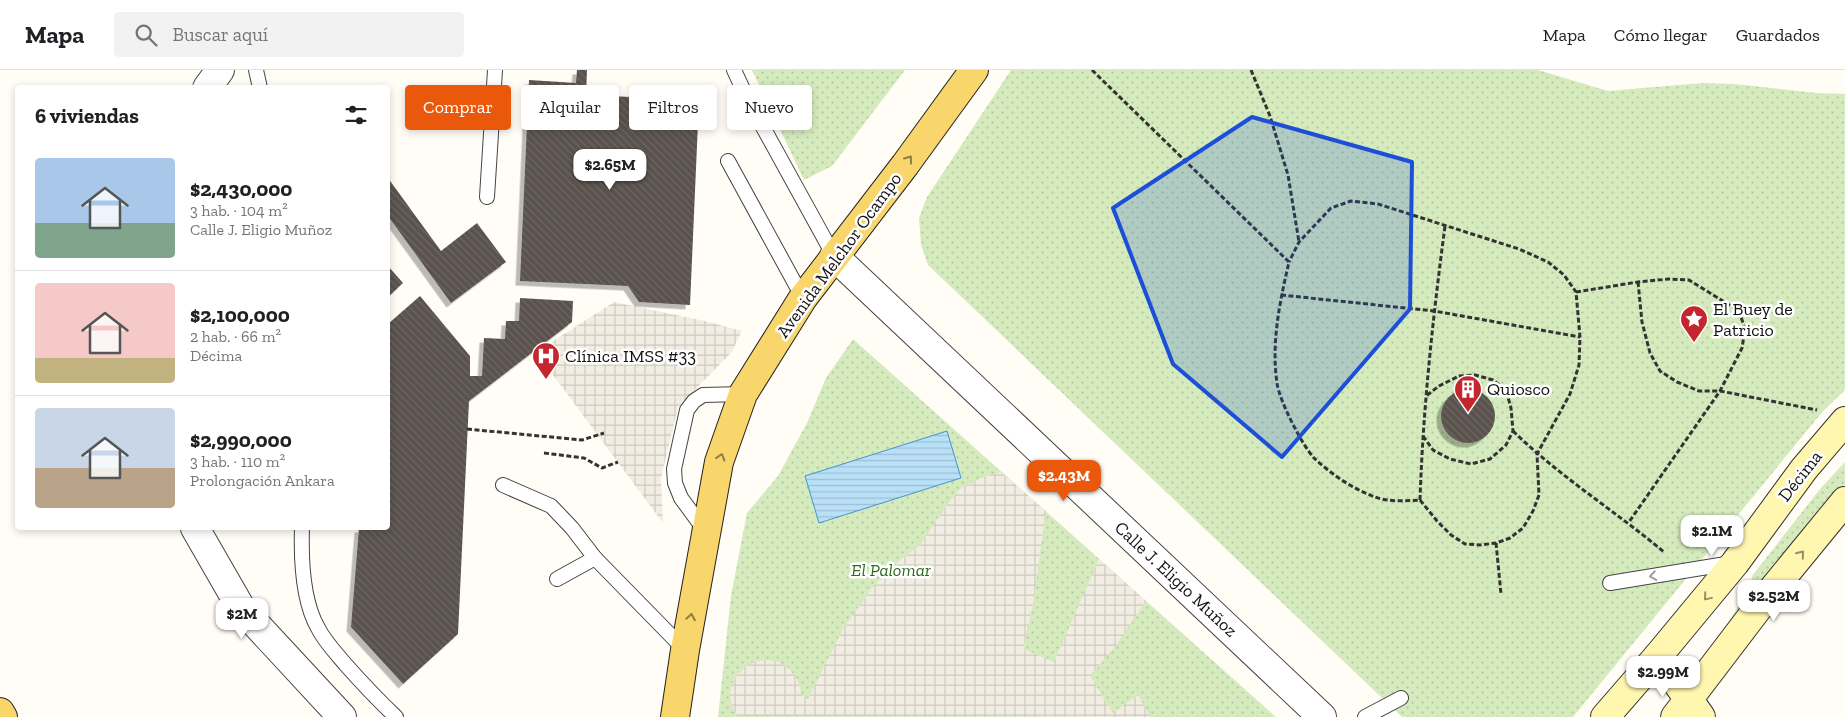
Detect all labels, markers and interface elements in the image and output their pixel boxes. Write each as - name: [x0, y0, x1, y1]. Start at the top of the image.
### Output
- search box: [114, 12, 464, 57]
- text: Mapa: [25, 20, 84, 49]
- icon: search: [132, 21, 160, 49]
- text: Buscar aquí: [172, 23, 268, 46]
- text: Mapa: [1543, 24, 1586, 46]
- text: Cómo llegar: [1614, 24, 1708, 46]
- text: Guardados: [1736, 24, 1820, 46]
- chip: Comprar: [405, 85, 511, 130]
- chip: Alquilar: [521, 85, 619, 130]
- chip: Filtros: [629, 85, 717, 130]
- chip: Nuevo: [727, 85, 812, 130]
- icon: filters: [342, 101, 370, 129]
- text: 6 viviendas: [35, 103, 139, 128]
- pin: $2.65M: [569, 148, 651, 191]
- text: $2.65M: [584, 155, 636, 174]
- one-way arrow: [903, 155, 912, 165]
- street label: Avenida Melchor Ocampo: [772, 168, 906, 342]
- text: $2,430,000: [190, 176, 292, 201]
- icon: home: [75, 178, 135, 238]
- text: 3 hab. · 104 m²: [190, 201, 288, 220]
- text: Calle J. Eligio Muñoz: [190, 220, 332, 239]
- place label: El Buey de Patricio: [1713, 298, 1793, 341]
- text: $2,100,000: [190, 302, 290, 327]
- icon: home: [75, 303, 135, 363]
- place icon: El Buey de Patricio: [1679, 304, 1709, 343]
- text: 2 hab. · 66 m²: [190, 327, 281, 346]
- hospital icon: Clínica IMSS #33: [531, 341, 561, 380]
- place label: Clínica IMSS #33: [565, 345, 696, 367]
- text: Décima: [190, 346, 242, 365]
- building icon: Quiosco: [1453, 374, 1483, 413]
- place label: Quiosco: [1487, 378, 1550, 400]
- text: $2,990,000: [190, 427, 292, 452]
- icon: home: [75, 428, 135, 488]
- street label: Décima: [1773, 446, 1827, 506]
- text: 3 hab. · 110 m²: [190, 452, 285, 471]
- one-way arrow: [715, 454, 725, 462]
- pin: $2.43M: [1023, 460, 1105, 502]
- text: $2.43M: [1038, 466, 1090, 485]
- text: Prolongación Ankara: [190, 471, 335, 490]
- pin: $2.1M: [1677, 514, 1747, 557]
- street label: Calle J. Eligio Muñoz: [1110, 516, 1242, 642]
- text: $2.1M: [1692, 521, 1732, 540]
- one-way arrow: [1796, 551, 1804, 560]
- park label: El Palomar: [851, 559, 932, 581]
- one-way arrow: [1648, 571, 1657, 581]
- pin: $2.52M: [1733, 580, 1815, 622]
- text: $2.52M: [1748, 586, 1800, 605]
- one-way arrow: [1704, 591, 1713, 600]
- pin: $2M: [218, 598, 266, 640]
- text: $2M: [227, 604, 257, 623]
- one-way arrow: [685, 613, 696, 621]
- pin: $2.99M: [1622, 656, 1704, 698]
- text: $2.99M: [1637, 662, 1689, 681]

